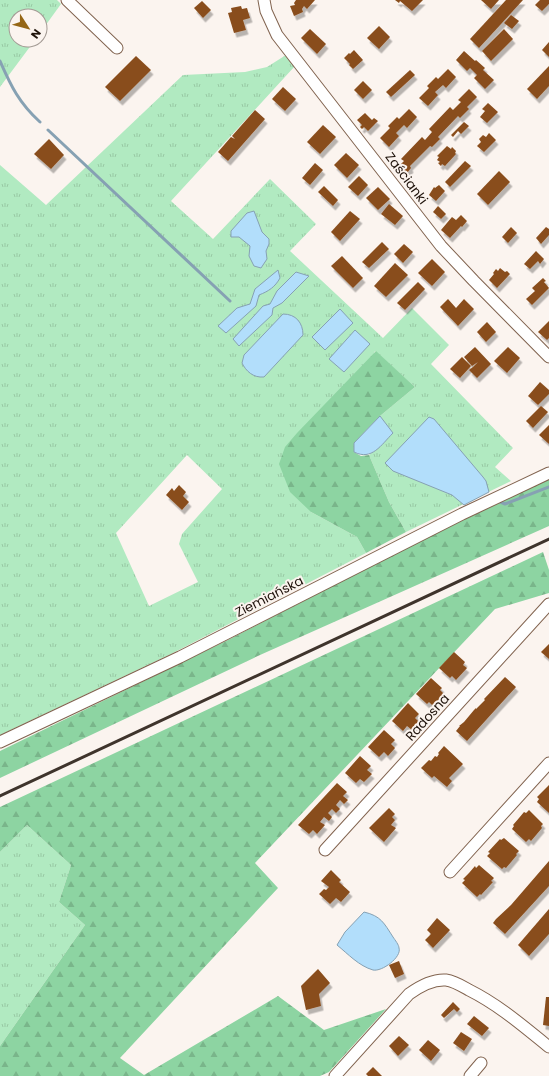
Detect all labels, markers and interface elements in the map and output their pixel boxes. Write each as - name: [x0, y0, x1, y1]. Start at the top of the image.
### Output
- north arrow: [8, 8, 48, 48]
- text: N: [27, 26, 45, 42]
- street label: Zaścianki: [381, 148, 432, 208]
- street label: Ziemiańska: [232, 571, 307, 622]
- street label: Radosna: [401, 690, 454, 745]

